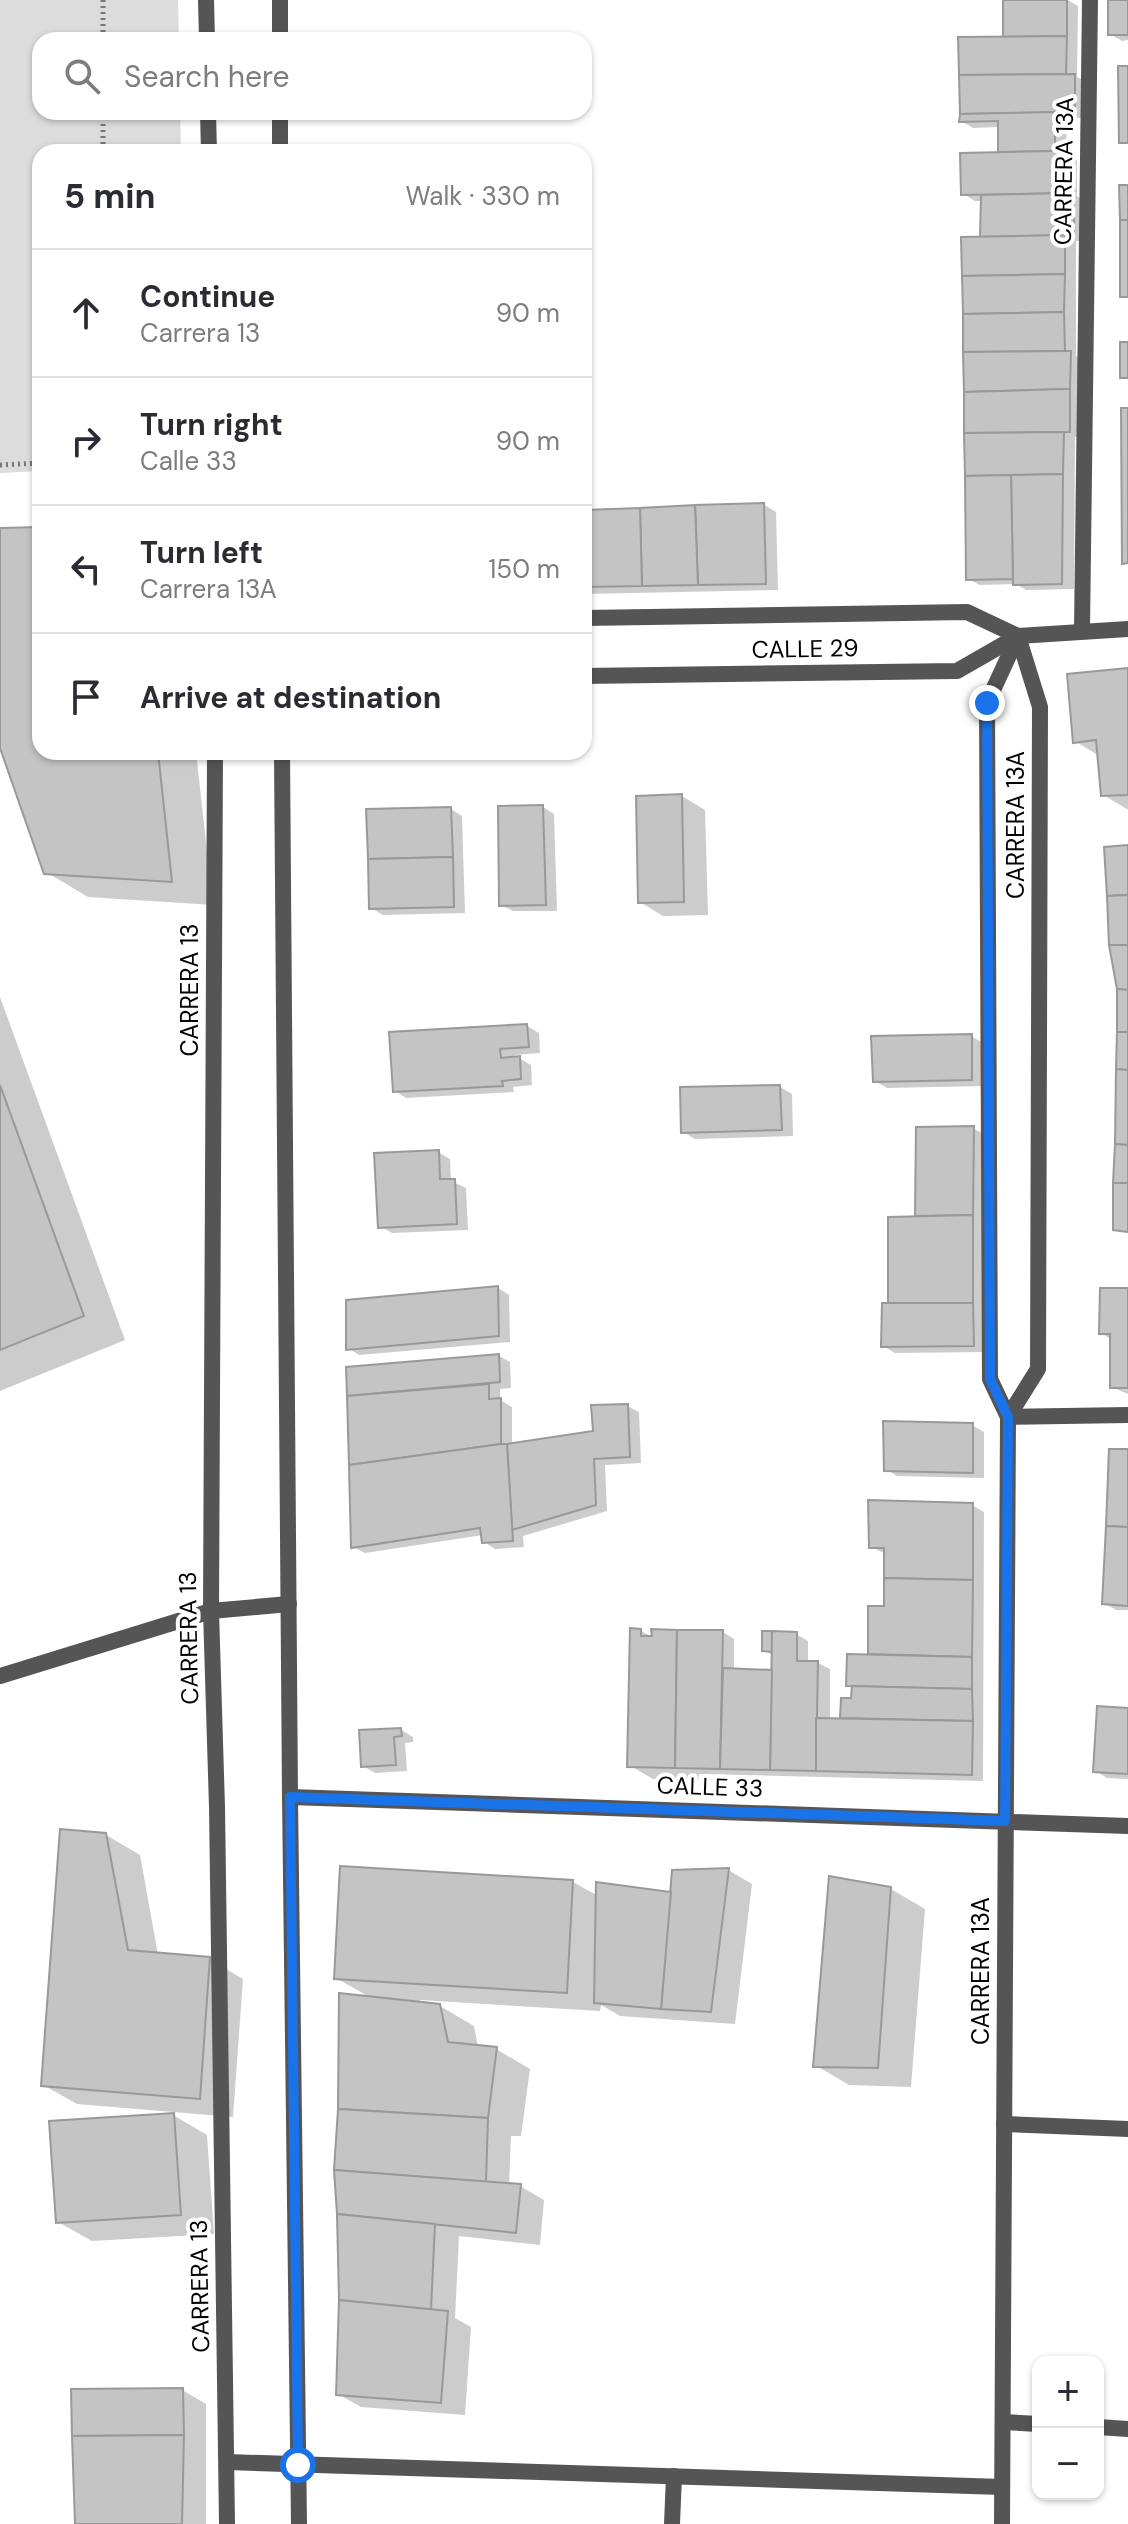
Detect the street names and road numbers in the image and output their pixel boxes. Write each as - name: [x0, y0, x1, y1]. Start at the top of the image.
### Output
- street label: CARRERA 13A: [1047, 97, 1080, 245]
- street label: CALLE 29: [751, 632, 859, 665]
- street label: CARRERA 13A: [1000, 751, 1031, 899]
- street label: CARRERA 13: [174, 923, 205, 1057]
- street label: CARRERA 13: [172, 1571, 205, 1705]
- street label: CALLE 33: [656, 1769, 764, 1804]
- street label: CARRERA 13A: [965, 1897, 996, 2045]
- street label: CARRERA 13: [183, 2219, 216, 2353]

